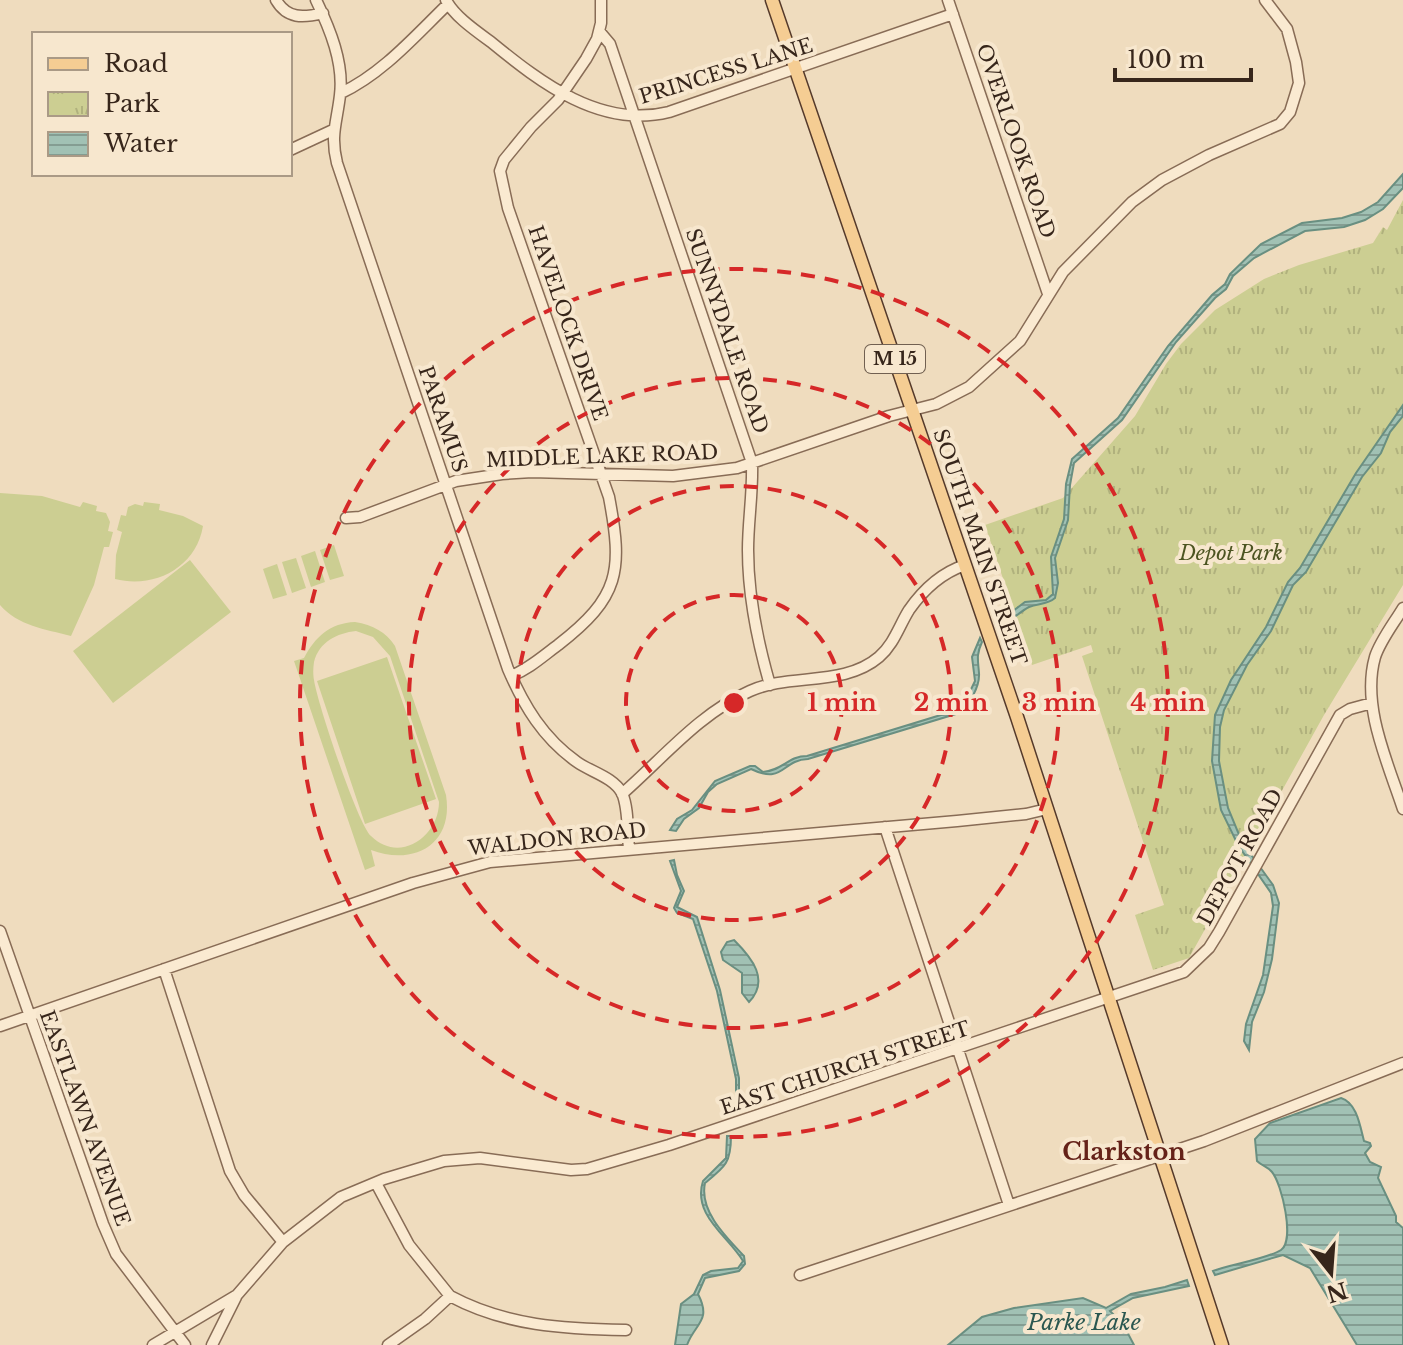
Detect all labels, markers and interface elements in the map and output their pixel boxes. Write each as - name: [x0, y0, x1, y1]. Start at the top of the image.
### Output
- legend: [32, 32, 292, 176]
- scale bar: [1115, 32, 1251, 82]
- street label: PRINCESS LANE: [636, 33, 816, 109]
- street label: OVERLOOK ROAD: [971, 41, 1061, 241]
- text: 100 m: [1127, 45, 1205, 74]
- text: Road: [104, 49, 168, 78]
- text: Park: [104, 89, 160, 118]
- text: Water: [103, 129, 178, 158]
- street label: HAVELOCK DRIVE: [523, 222, 613, 424]
- street label: SUNNYDALE ROAD: [681, 225, 773, 437]
- road number: M 15: [865, 345, 925, 373]
- street label: PARAMUS: [414, 363, 472, 475]
- street label: SOUTH MAIN STREET: [928, 426, 1032, 668]
- street label: MIDDLE LAKE ROAD: [485, 440, 719, 472]
- park label: Depot Park: [1178, 541, 1283, 565]
- text: 1 min: [807, 688, 877, 717]
- text: 2 min: [914, 688, 989, 717]
- text: 3 min: [1022, 688, 1097, 717]
- text: 4 min: [1131, 688, 1206, 717]
- centre of rings: [720, 689, 748, 717]
- street label: DEPOT ROAD: [1193, 785, 1287, 929]
- street label: WALDON ROAD: [466, 818, 647, 860]
- street label: EASTLAWN AVENUE: [35, 1007, 135, 1229]
- street label: EAST CHURCH STREET: [717, 1016, 973, 1120]
- district label: Clarkston: [1062, 1137, 1186, 1166]
- north arrow: [1291, 1233, 1371, 1313]
- text: N: [1323, 1276, 1351, 1308]
- water label: Parke Lake: [1026, 1309, 1141, 1336]

